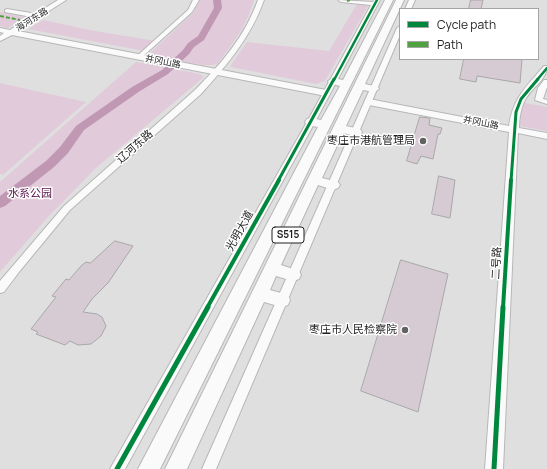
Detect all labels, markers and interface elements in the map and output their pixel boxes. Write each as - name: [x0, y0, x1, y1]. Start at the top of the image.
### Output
- street label: 海河东路: [14, 6, 50, 34]
- legend: [399, 8, 539, 60]
- text: Cycle path: [437, 16, 496, 33]
- text: Path: [437, 36, 463, 53]
- street label: 井冈山路: [144, 53, 182, 71]
- street label: 井冈山路: [462, 114, 500, 132]
- street label: 辽河东路: [114, 128, 156, 166]
- place label: 枣庄市港航管理局: [327, 134, 415, 148]
- marker: 枣庄市港航管理局: [418, 136, 428, 146]
- park label: 水系公园: [8, 187, 52, 201]
- street label: 光明大道: [224, 209, 256, 253]
- road number: S515: [272, 227, 304, 243]
- street label: 二号路: [490, 246, 504, 280]
- place label: 枣庄市人民检察院: [309, 323, 397, 337]
- marker: 枣庄市人民检察院: [400, 325, 410, 335]

